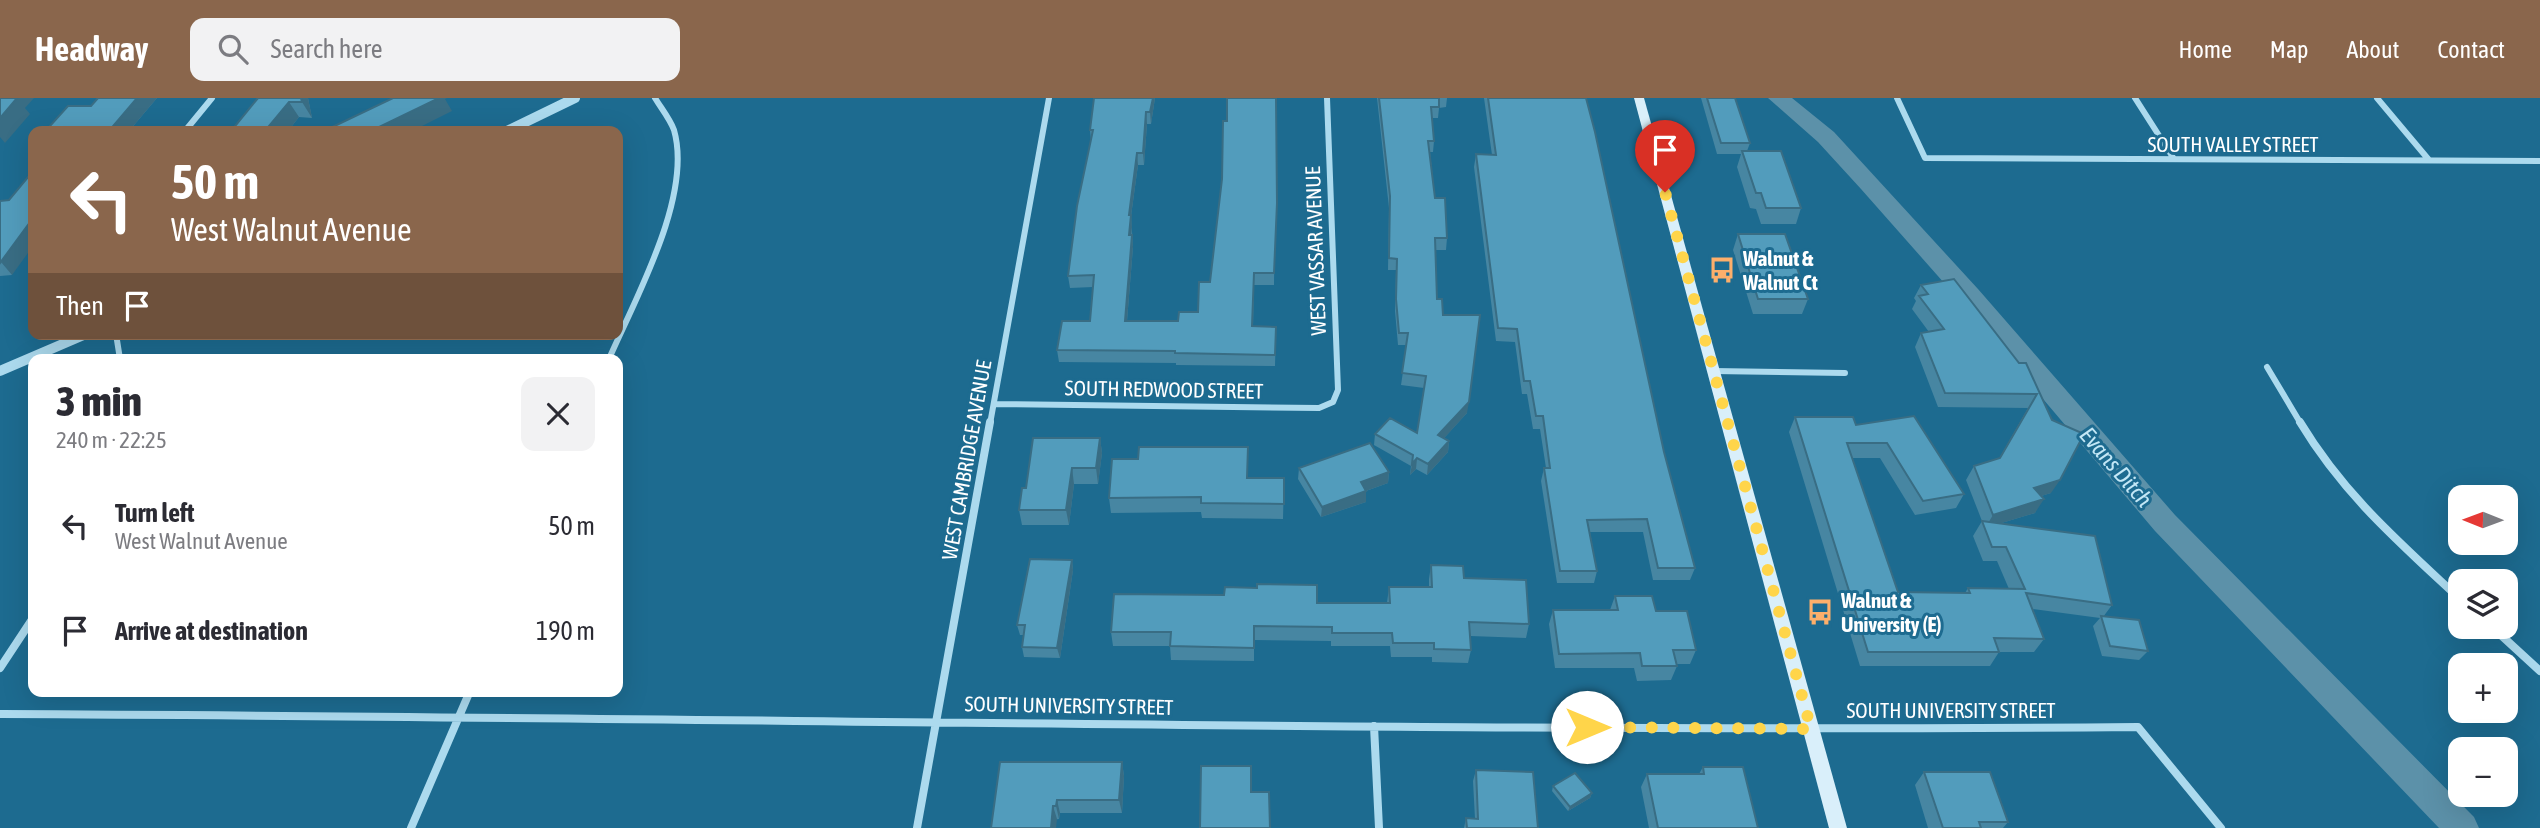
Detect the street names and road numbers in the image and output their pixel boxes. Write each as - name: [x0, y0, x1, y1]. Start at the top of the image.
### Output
- street label: SOUTH VALLEY STREET: [2147, 132, 2319, 156]
- street label: WEST VASSAR AVENUE: [1300, 166, 1330, 336]
- street label: WEST CAMBRIDGE AVENUE: [937, 358, 995, 562]
- street label: SOUTH REDWOOD STREET: [1065, 375, 1263, 403]
- street label: SOUTH UNIVERSITY STREET: [964, 691, 1174, 719]
- street label: SOUTH UNIVERSITY STREET: [1847, 698, 2055, 722]

